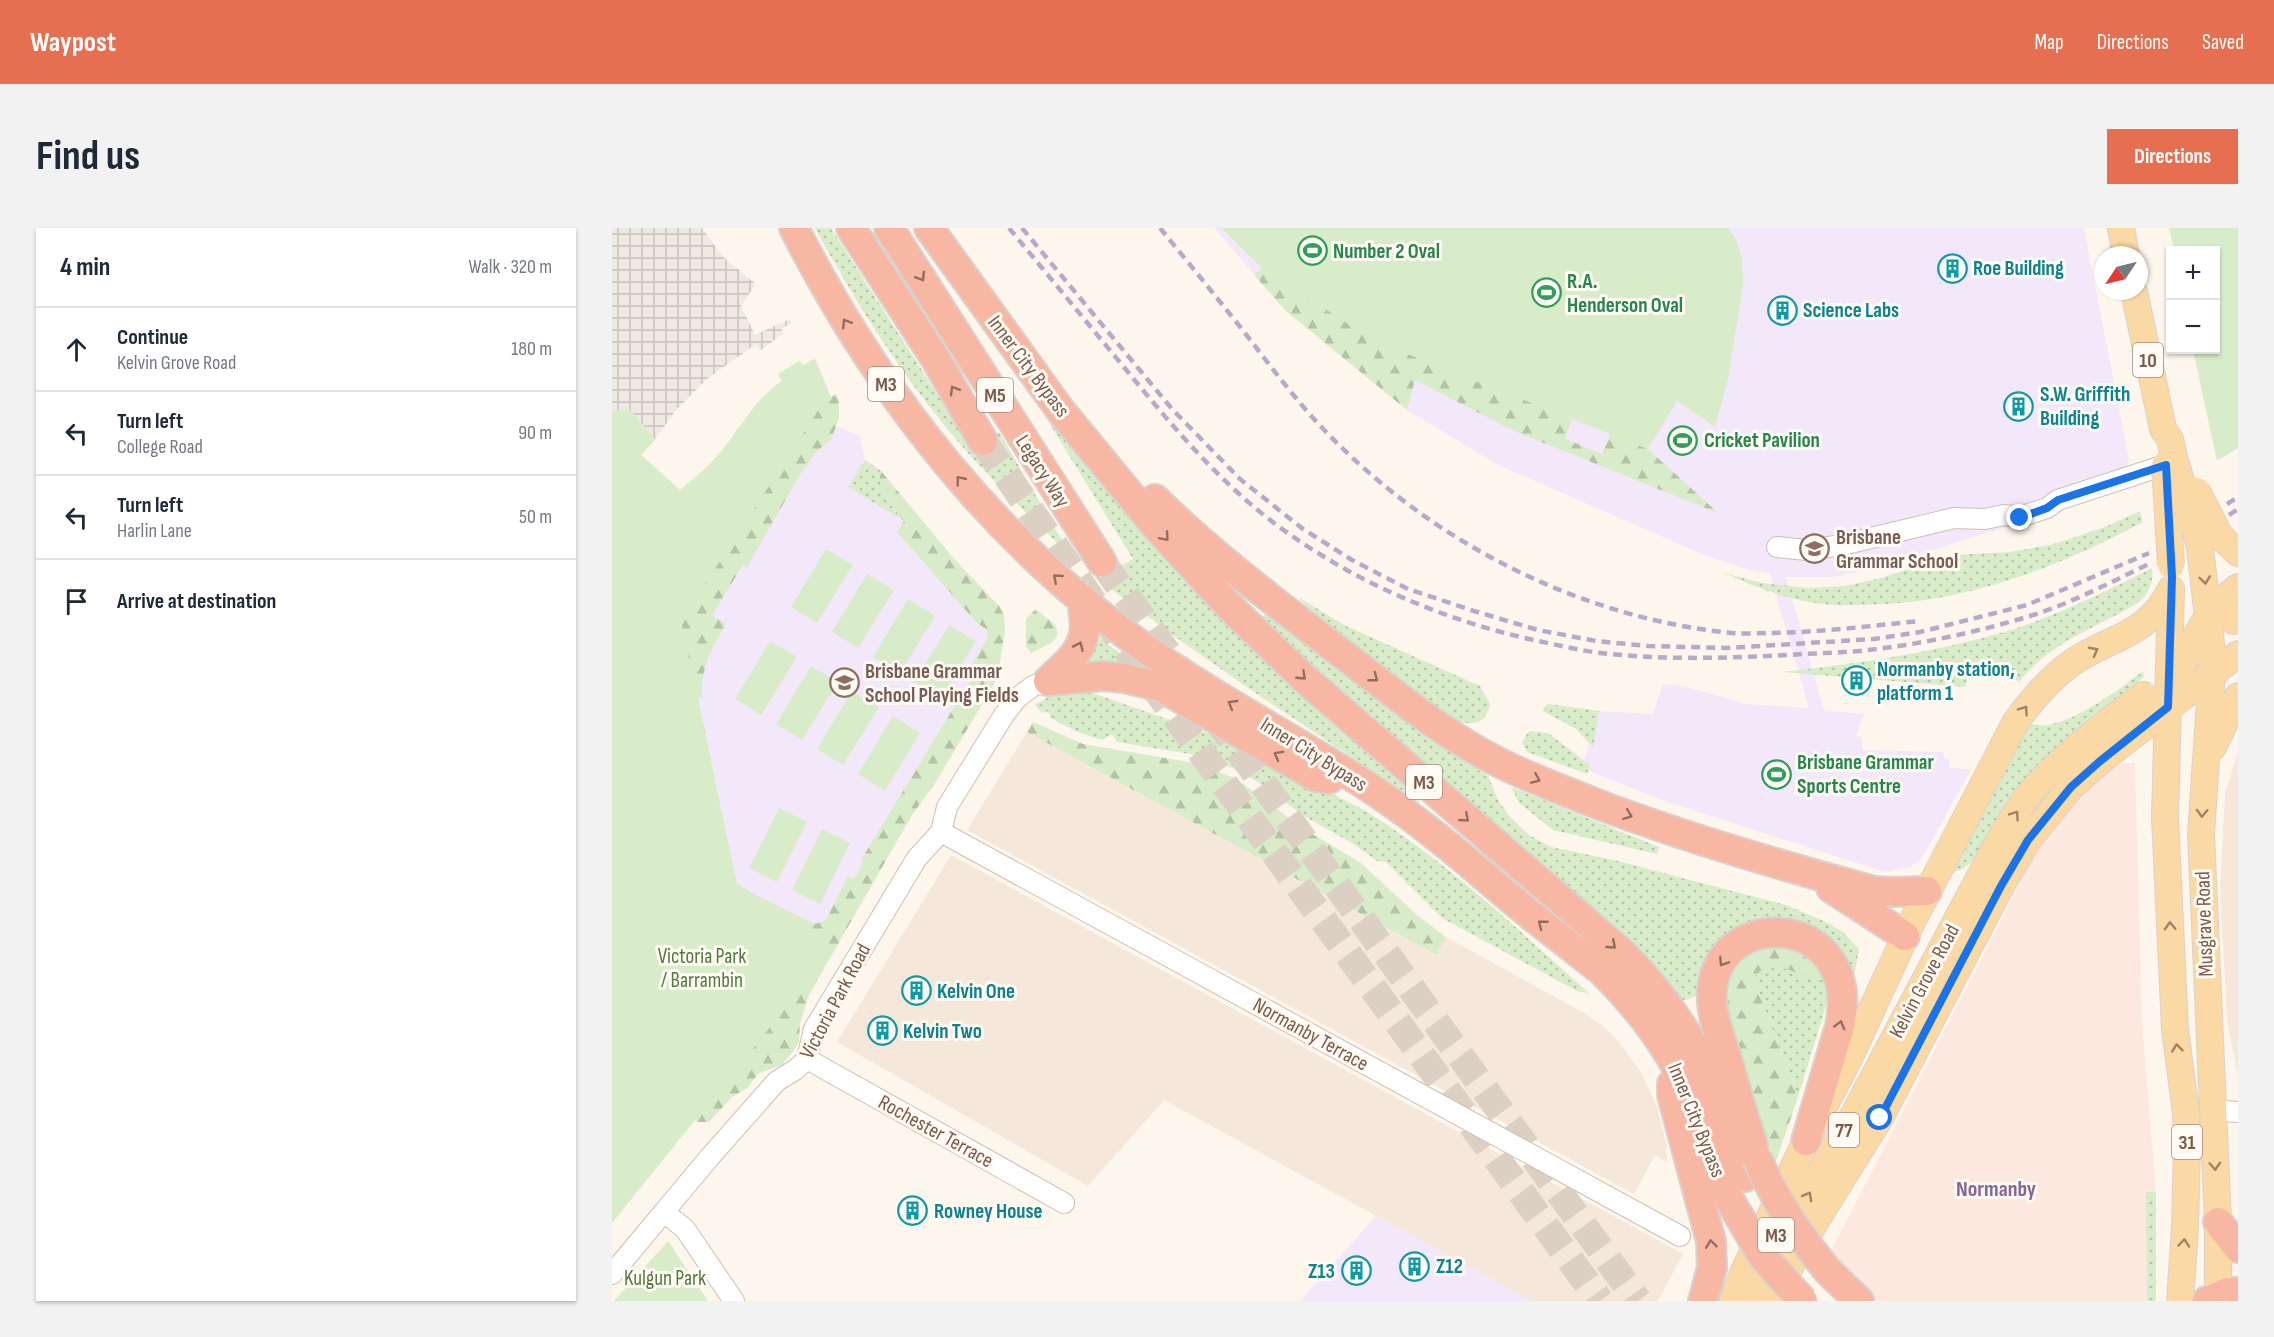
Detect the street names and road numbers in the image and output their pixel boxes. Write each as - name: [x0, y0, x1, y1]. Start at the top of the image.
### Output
- street label: Inner City Bypass: [982, 310, 1075, 422]
- road number: 10: [2133, 343, 2163, 377]
- road number: M3: [868, 367, 904, 401]
- road number: M5: [977, 378, 1013, 412]
- street label: Legacy Way: [1010, 430, 1075, 512]
- street label: Inner City Bypass: [1256, 712, 1372, 797]
- road number: M3: [1406, 765, 1442, 799]
- street label: Musgrave Road: [2190, 871, 2219, 977]
- street label: Kelvin Grove Road: [1884, 920, 1965, 1042]
- street label: Victoria Park Road: [795, 939, 876, 1063]
- street label: Normanby Terrace: [1249, 992, 1373, 1076]
- street label: Inner City Bypass: [1662, 1059, 1731, 1181]
- street label: Rochester Terrace: [874, 1090, 998, 1173]
- road number: 77: [1829, 1113, 1859, 1147]
- road number: 31: [2172, 1125, 2202, 1159]
- road number: M3: [1758, 1218, 1794, 1252]

